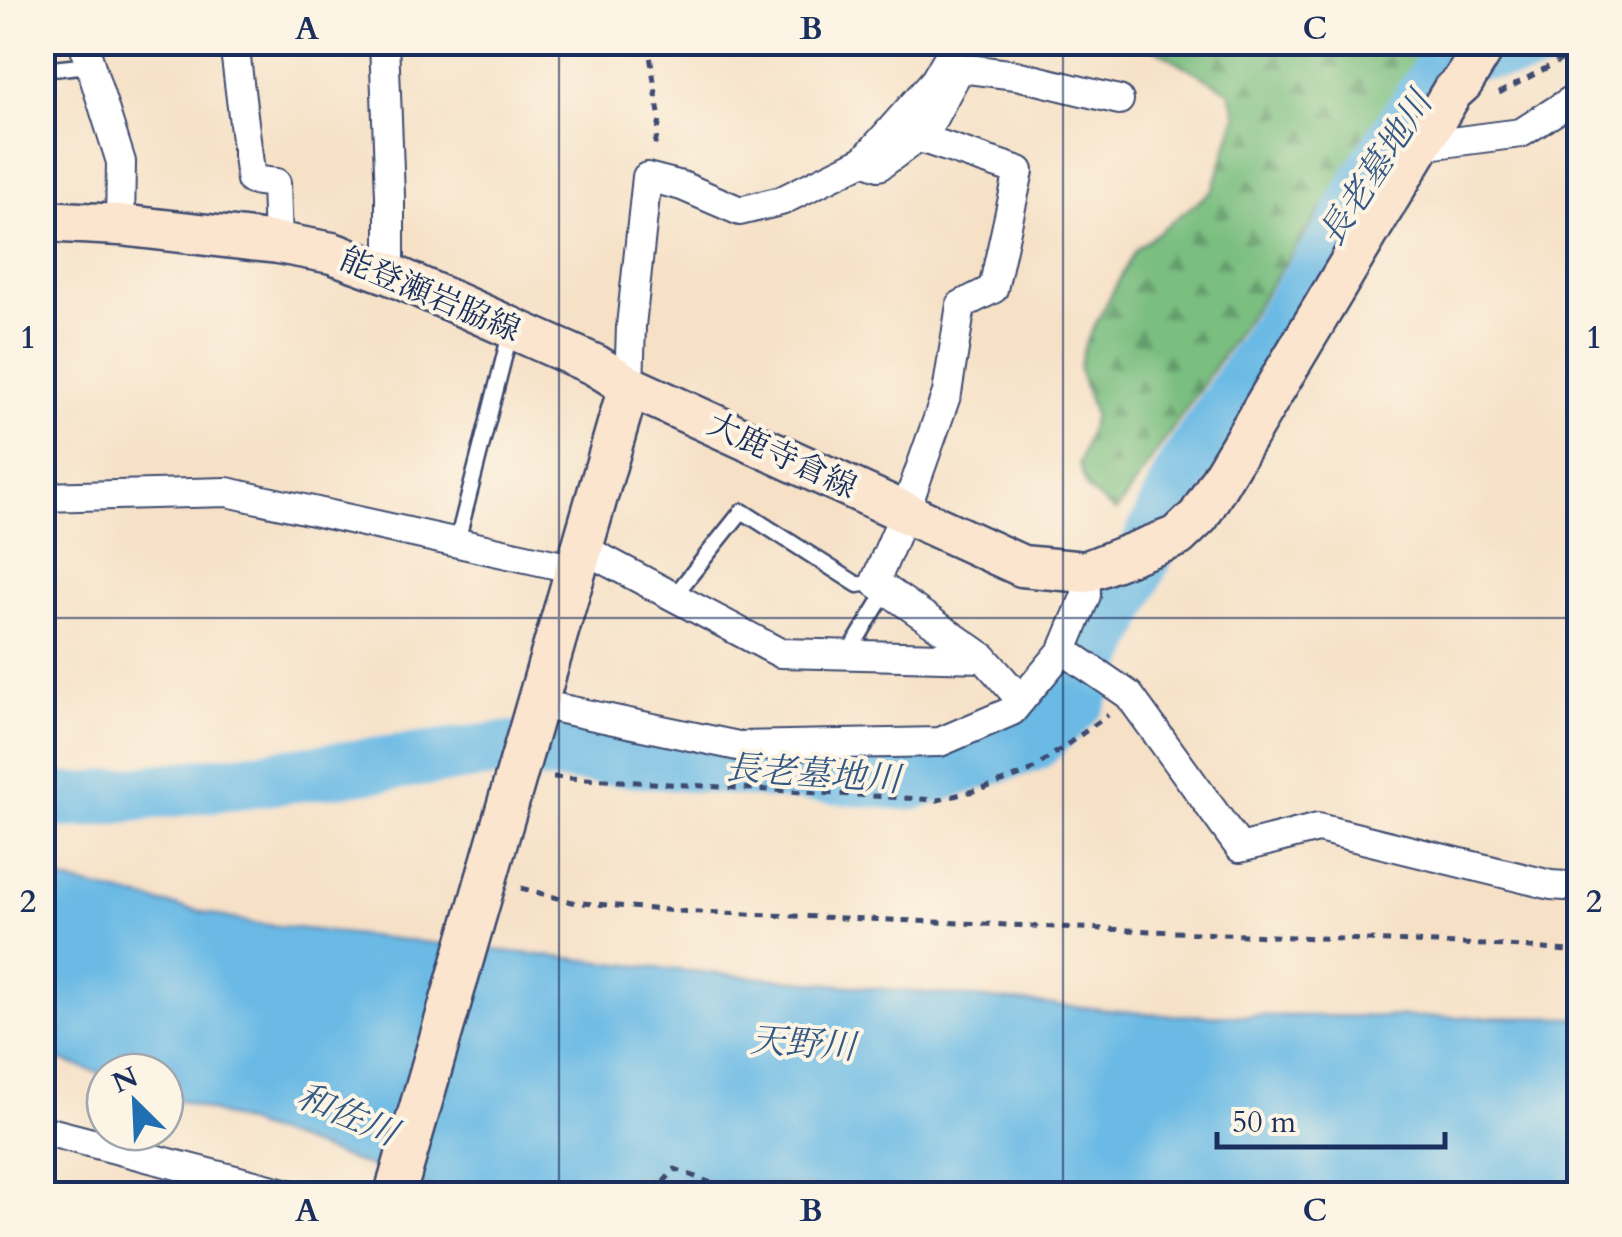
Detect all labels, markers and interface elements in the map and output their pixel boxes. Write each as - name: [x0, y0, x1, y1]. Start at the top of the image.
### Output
- text: A: [295, 7, 319, 51]
- text: B: [799, 7, 823, 51]
- text: C: [1303, 7, 1327, 51]
- water label: 長老墓地川: [1308, 79, 1446, 255]
- street label: 能登瀬岩脇線: [333, 237, 527, 353]
- text: 1: [20, 316, 36, 360]
- text: 1: [1586, 316, 1602, 360]
- street label: 大鹿寺倉線: [700, 402, 864, 510]
- water label: 長老墓地川: [724, 744, 906, 804]
- text: 2: [20, 880, 36, 924]
- text: 2: [1586, 880, 1602, 924]
- water label: 天野川: [749, 1016, 861, 1072]
- north arrow: [85, 1052, 185, 1152]
- text: N: [106, 1058, 144, 1102]
- water label: 和佐川: [289, 1072, 408, 1159]
- scale bar: [1217, 1087, 1444, 1149]
- text: 50 m: [1232, 1102, 1297, 1143]
- text: A: [295, 1189, 319, 1233]
- text: B: [799, 1189, 823, 1233]
- text: C: [1303, 1189, 1327, 1233]

